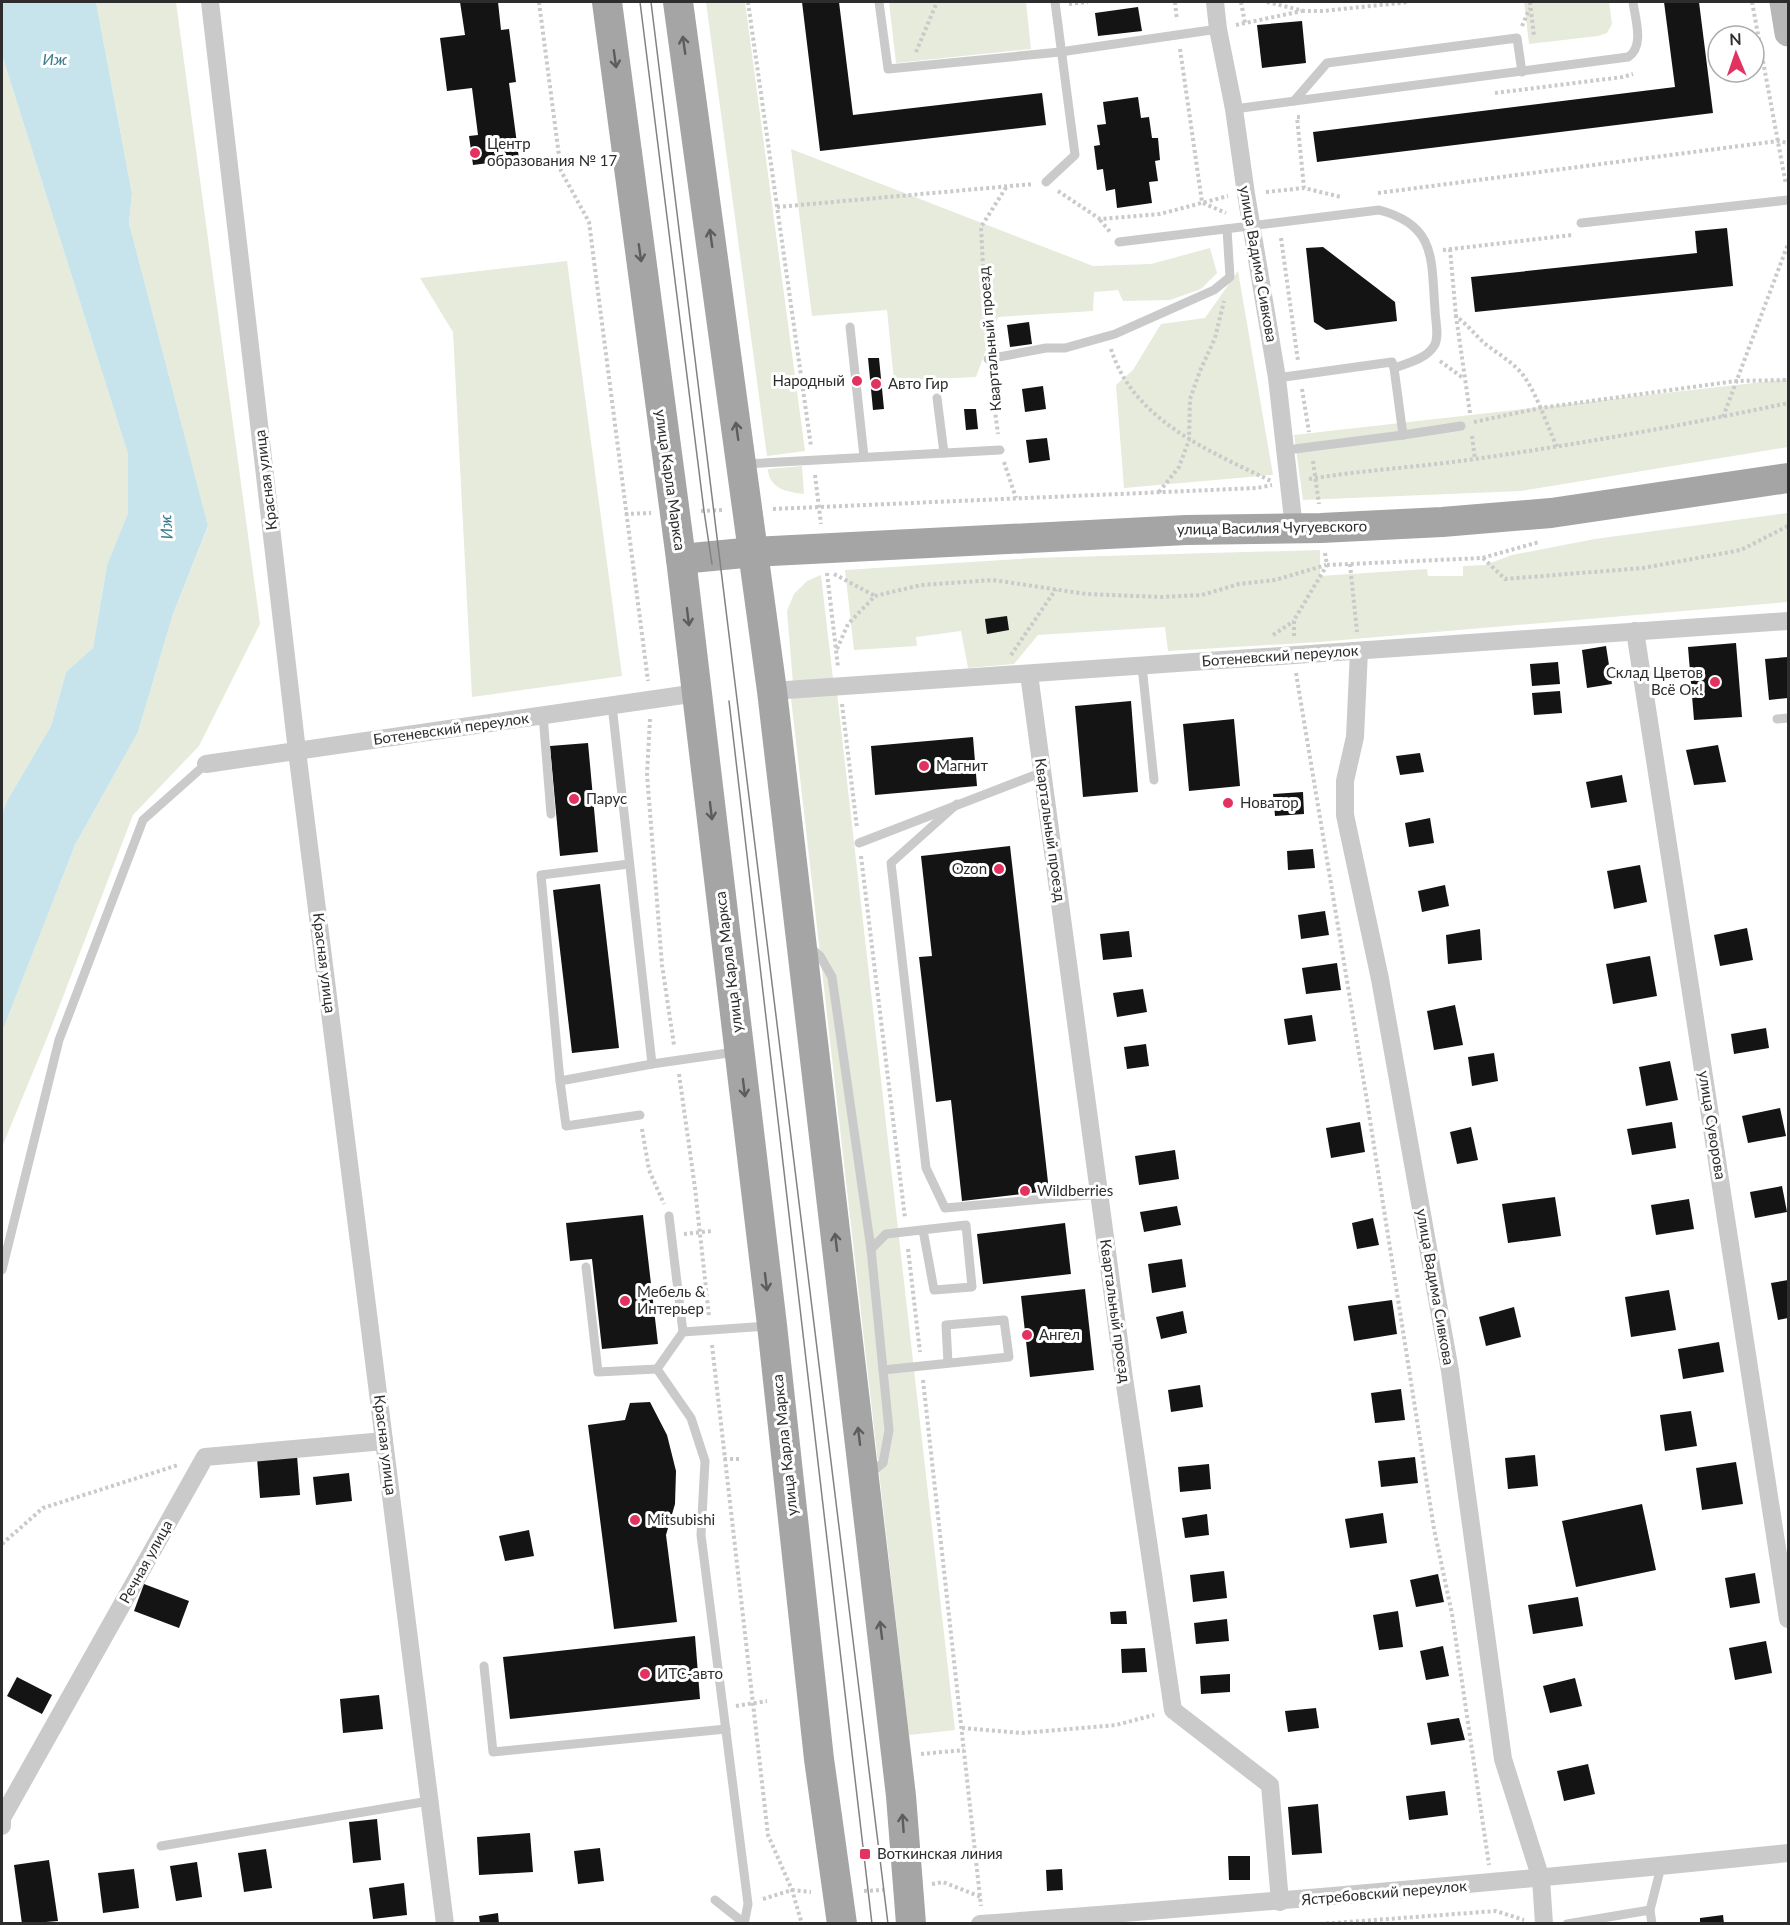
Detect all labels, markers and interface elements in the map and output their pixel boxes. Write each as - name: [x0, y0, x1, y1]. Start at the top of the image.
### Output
- north arrow: [1706, 24, 1766, 84]
- text: N: [1729, 29, 1742, 48]
- one-way arrow: [679, 36, 690, 55]
- water label: Иж: [42, 49, 68, 68]
- one-way arrow: [609, 49, 620, 69]
- place label: Центр образования № 17: [487, 134, 617, 169]
- marker: Центр образования № 17: [468, 146, 482, 160]
- street label: улица Вадима Сивкова: [1236, 184, 1282, 343]
- one-way arrow: [705, 229, 716, 249]
- one-way arrow: [635, 242, 646, 262]
- street label: Квартальный проезд: [974, 266, 1004, 412]
- place label: Народный: [773, 371, 845, 389]
- marker: Народный: [850, 374, 864, 388]
- place label: Авто Гир: [888, 374, 948, 392]
- marker: Авто Гир: [869, 377, 883, 391]
- street label: улица Карла Маркса: [652, 408, 690, 551]
- one-way arrow: [732, 422, 743, 442]
- street label: Красная улица: [250, 429, 280, 531]
- water label: Иж: [155, 514, 176, 540]
- street label: улица Василия Чугуевского: [1177, 516, 1367, 538]
- one-way arrow: [683, 607, 694, 627]
- street label: Ботеневский переулок: [1201, 641, 1359, 669]
- place label: Склад Цветов Всё Ок!: [1606, 663, 1703, 698]
- marker: Склад Цветов Всё Ок!: [1708, 675, 1722, 689]
- street label: Ботеневский переулок: [372, 708, 530, 748]
- place label: Магнит: [936, 756, 988, 774]
- street label: Квартальный проезд: [1032, 757, 1070, 903]
- marker: Магнит: [917, 759, 931, 773]
- place label: Парус: [586, 789, 627, 807]
- marker: Парус: [567, 792, 581, 806]
- place label: Новатор: [1240, 793, 1299, 811]
- marker: Новатор: [1221, 796, 1235, 810]
- one-way arrow: [706, 801, 717, 820]
- place label: Ozon: [952, 859, 987, 877]
- marker: Ozon: [992, 862, 1006, 876]
- street label: улица Карла Маркса: [710, 890, 746, 1034]
- street label: Красная улица: [310, 912, 340, 1014]
- street label: улица Суворова: [1695, 1069, 1730, 1181]
- one-way arrow: [738, 1078, 749, 1097]
- place label: Wildberries: [1037, 1181, 1113, 1199]
- marker: Wildberries: [1018, 1184, 1032, 1198]
- street label: улица Вадима Сивкова: [1413, 1207, 1459, 1366]
- one-way arrow: [831, 1233, 842, 1253]
- street label: Квартальный проезд: [1097, 1238, 1135, 1384]
- one-way arrow: [761, 1271, 772, 1291]
- place label: Мебель & Интерьер: [637, 1282, 706, 1317]
- marker: Мебель & Интерьер: [618, 1294, 632, 1308]
- place label: Ангел: [1039, 1325, 1080, 1343]
- marker: Ангел: [1020, 1328, 1034, 1342]
- street label: улица Карла Маркса: [768, 1373, 800, 1517]
- street label: Красная улица: [371, 1394, 401, 1496]
- one-way arrow: [853, 1426, 864, 1446]
- place label: Mitsubishi: [647, 1510, 715, 1528]
- marker: Mitsubishi: [628, 1513, 642, 1527]
- street label: Речная улица: [115, 1517, 175, 1606]
- one-way arrow: [876, 1620, 887, 1640]
- place label: ИТС-авто: [657, 1664, 723, 1682]
- marker: ИТС-авто: [638, 1667, 652, 1681]
- one-way arrow: [897, 1814, 908, 1834]
- place label: Воткинская линия: [877, 1844, 1003, 1862]
- marker: Воткинская линия: [858, 1847, 872, 1861]
- street label: Ястребовский переулок: [1299, 1876, 1468, 1908]

